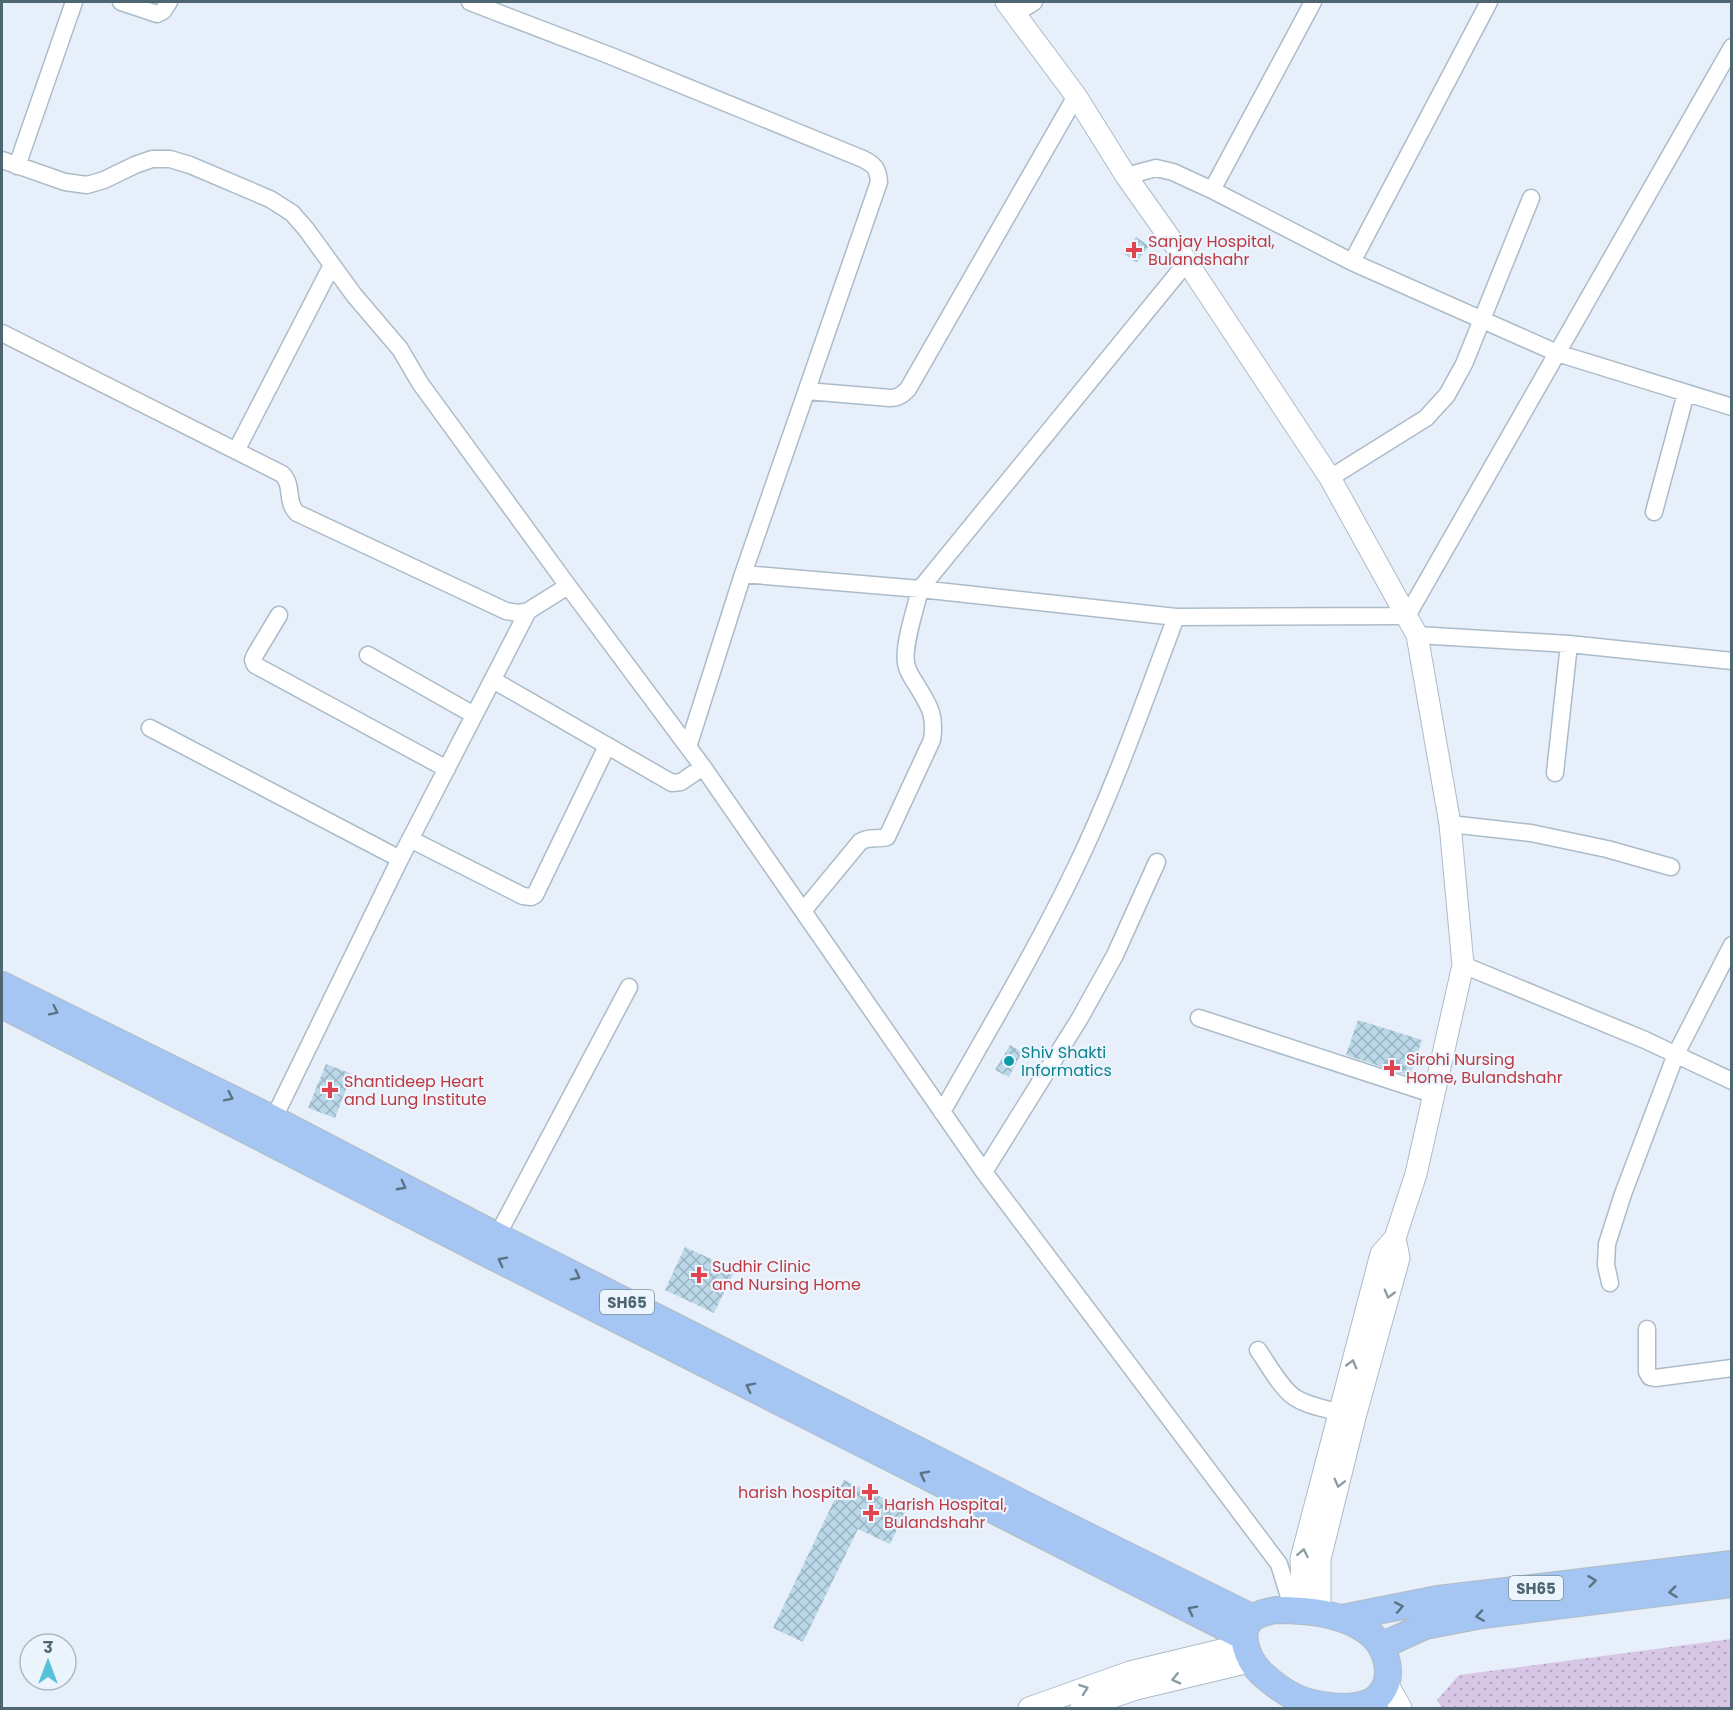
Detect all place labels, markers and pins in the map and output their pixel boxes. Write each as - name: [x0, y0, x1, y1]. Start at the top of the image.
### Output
- place label: Sanjay Hospital, Bulandshahr: [1148, 230, 1275, 271]
- marker: Sanjay Hospital, Bulandshahr: [1125, 241, 1143, 259]
- place label: Shiv Shakti Informatics: [1021, 1041, 1112, 1082]
- place label: Sirohi Nursing Home, Bulandshahr: [1406, 1048, 1563, 1089]
- marker: Shiv Shakti Informatics: [1002, 1054, 1016, 1068]
- marker: Sirohi Nursing Home, Bulandshahr: [1383, 1059, 1401, 1077]
- place label: Shantideep Heart and Lung Institute: [344, 1070, 487, 1111]
- marker: Shantideep Heart and Lung Institute: [321, 1081, 339, 1099]
- place label: Sudhir Clinic and Nursing Home: [712, 1255, 861, 1296]
- marker: Sudhir Clinic and Nursing Home: [690, 1266, 708, 1284]
- place label: harish hospital: [738, 1481, 856, 1504]
- marker: harish hospital: [861, 1483, 879, 1501]
- place label: Harish Hospital, Bulandshahr: [884, 1493, 1007, 1534]
- marker: Harish Hospital, Bulandshahr: [862, 1504, 880, 1522]

